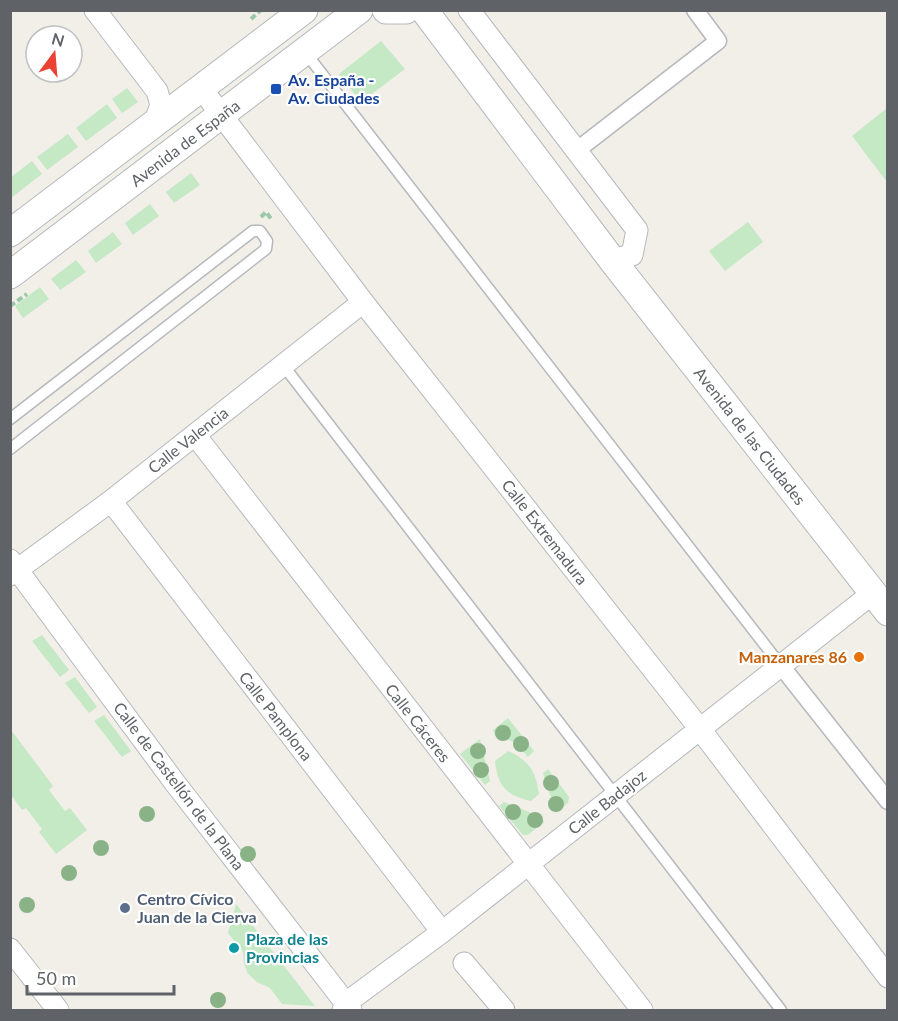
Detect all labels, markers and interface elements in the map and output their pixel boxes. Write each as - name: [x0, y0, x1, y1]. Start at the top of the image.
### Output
- north arrow: [24, 24, 84, 84]
- text: N: [50, 28, 67, 50]
- place label: Av. España - Av. Ciudades: [287, 70, 380, 107]
- marker: Av. España - Av. Ciudades: [269, 82, 283, 96]
- street label: Avenida de España: [126, 95, 243, 190]
- street label: Avenida de las Ciudades: [691, 363, 810, 508]
- street label: Calle Valencia: [144, 402, 232, 477]
- street label: Calle Extremadura: [498, 475, 592, 588]
- place label: Manzanares 86: [739, 647, 847, 666]
- marker: Manzanares 86: [852, 650, 866, 664]
- street label: Calle Pamplona: [236, 667, 317, 764]
- street label: Calle Cáceres: [382, 680, 455, 766]
- street label: Calle de Castellón de la Plana: [110, 698, 249, 873]
- street label: Calle Badajoz: [564, 765, 650, 838]
- place label: Centro Cívico Juan de la Cierva: [137, 889, 257, 926]
- marker: Centro Cívico Juan de la Cierva: [118, 901, 132, 915]
- place label: Plaza de las Provincias: [246, 929, 328, 966]
- marker: Plaza de las Provincias: [227, 941, 241, 955]
- scale bar: [27, 958, 174, 996]
- text: 50 m: [36, 967, 76, 989]

